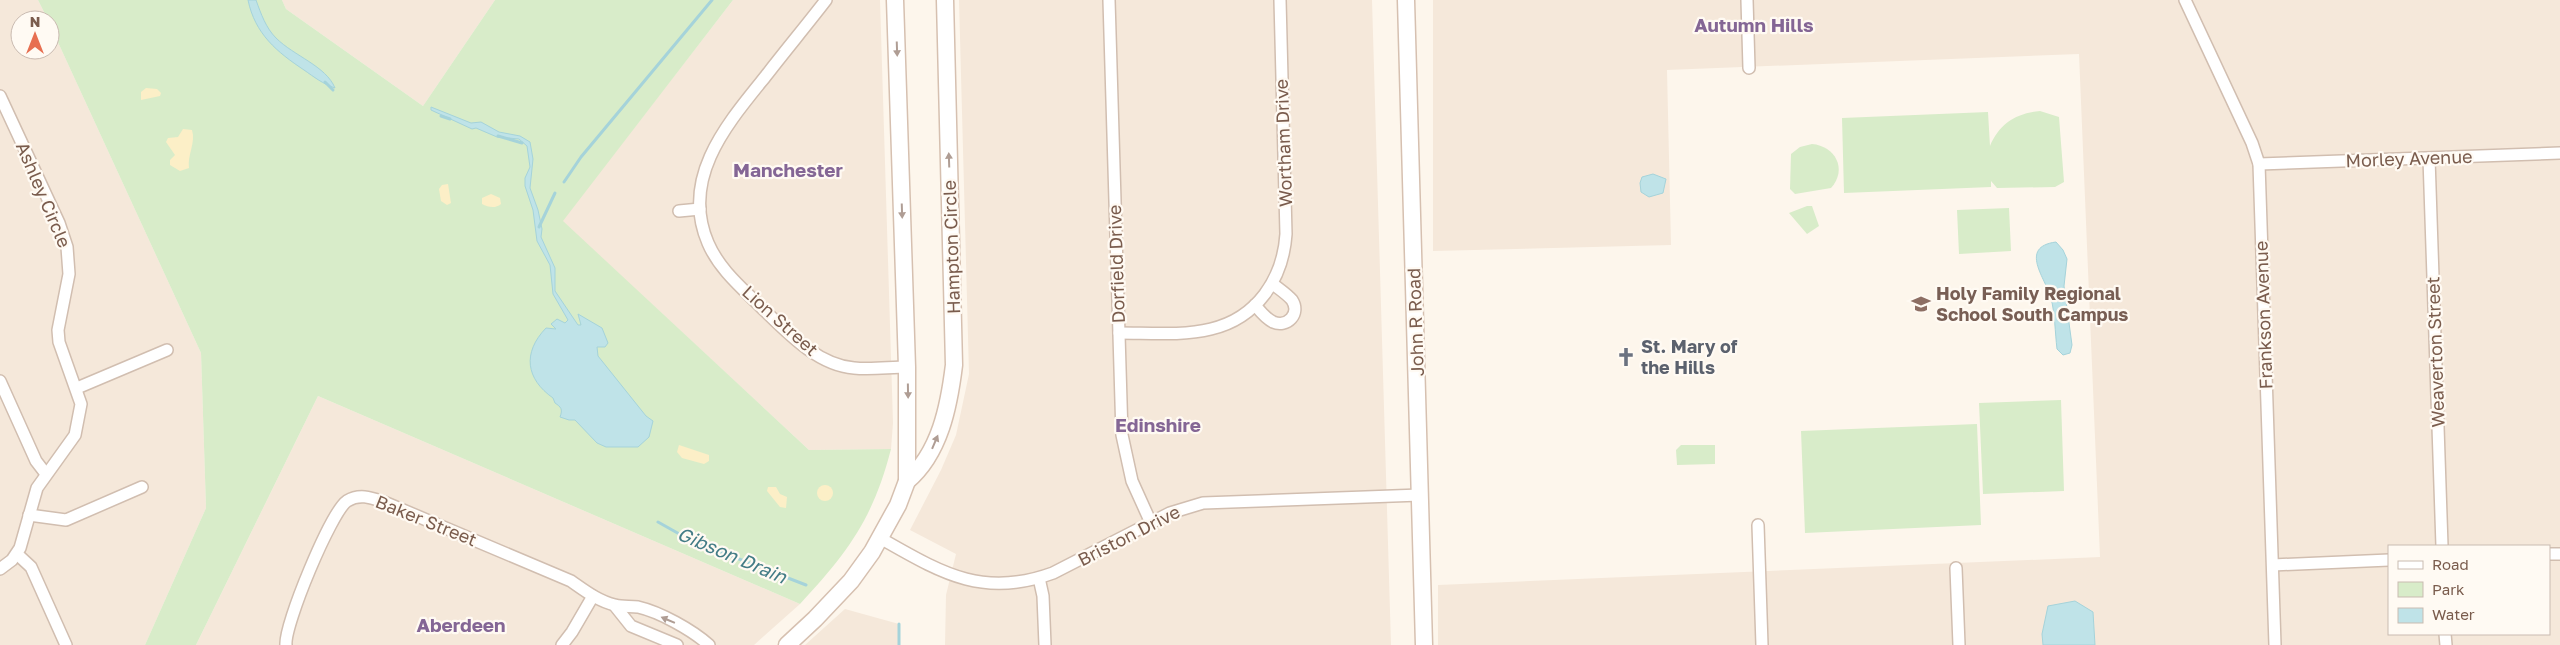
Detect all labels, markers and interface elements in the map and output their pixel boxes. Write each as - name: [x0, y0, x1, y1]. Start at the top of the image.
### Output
- north arrow: [10, 10, 60, 60]
- text: N: [30, 13, 40, 30]
- district label: Autumn Hills: [1694, 13, 1814, 36]
- one-way arrow: [893, 41, 901, 57]
- street label: Wortham Drive: [1270, 79, 1296, 207]
- street label: Ashley Circle: [12, 139, 76, 251]
- street label: Morley Avenue: [2345, 145, 2473, 171]
- one-way arrow: [945, 151, 953, 167]
- district label: Manchester: [733, 158, 843, 181]
- street label: Hampton Circle: [938, 180, 964, 314]
- one-way arrow: [898, 203, 906, 219]
- street label: Dorfield Drive: [1103, 204, 1129, 324]
- street label: Frankson Avenue: [2249, 240, 2277, 390]
- street label: John R Road: [1402, 268, 1428, 377]
- street label: Weaverton Street: [2421, 276, 2449, 428]
- street label: Lion Street: [738, 280, 823, 360]
- place label: Holy Family Regional School South Campus: [1936, 282, 2128, 325]
- school or university icon: Holy Family Regional School South Campus: [1910, 293, 1932, 315]
- place label: St. Mary of the Hills: [1641, 335, 1738, 378]
- church icon: St. Mary of the Hills: [1615, 346, 1637, 368]
- one-way arrow: [904, 383, 912, 399]
- district label: Edinshire: [1115, 413, 1201, 436]
- one-way arrow: [931, 435, 939, 449]
- street label: Baker Street: [373, 490, 480, 550]
- street label: Briston Drive: [1074, 500, 1183, 570]
- water label: Gibson Drain: [674, 521, 791, 588]
- legend: [2388, 545, 2550, 635]
- text: Road: [2432, 555, 2469, 573]
- text: Park: [2432, 580, 2465, 598]
- text: Water: [2432, 605, 2475, 623]
- district label: Aberdeen: [416, 613, 506, 636]
- one-way arrow: [661, 615, 675, 623]

